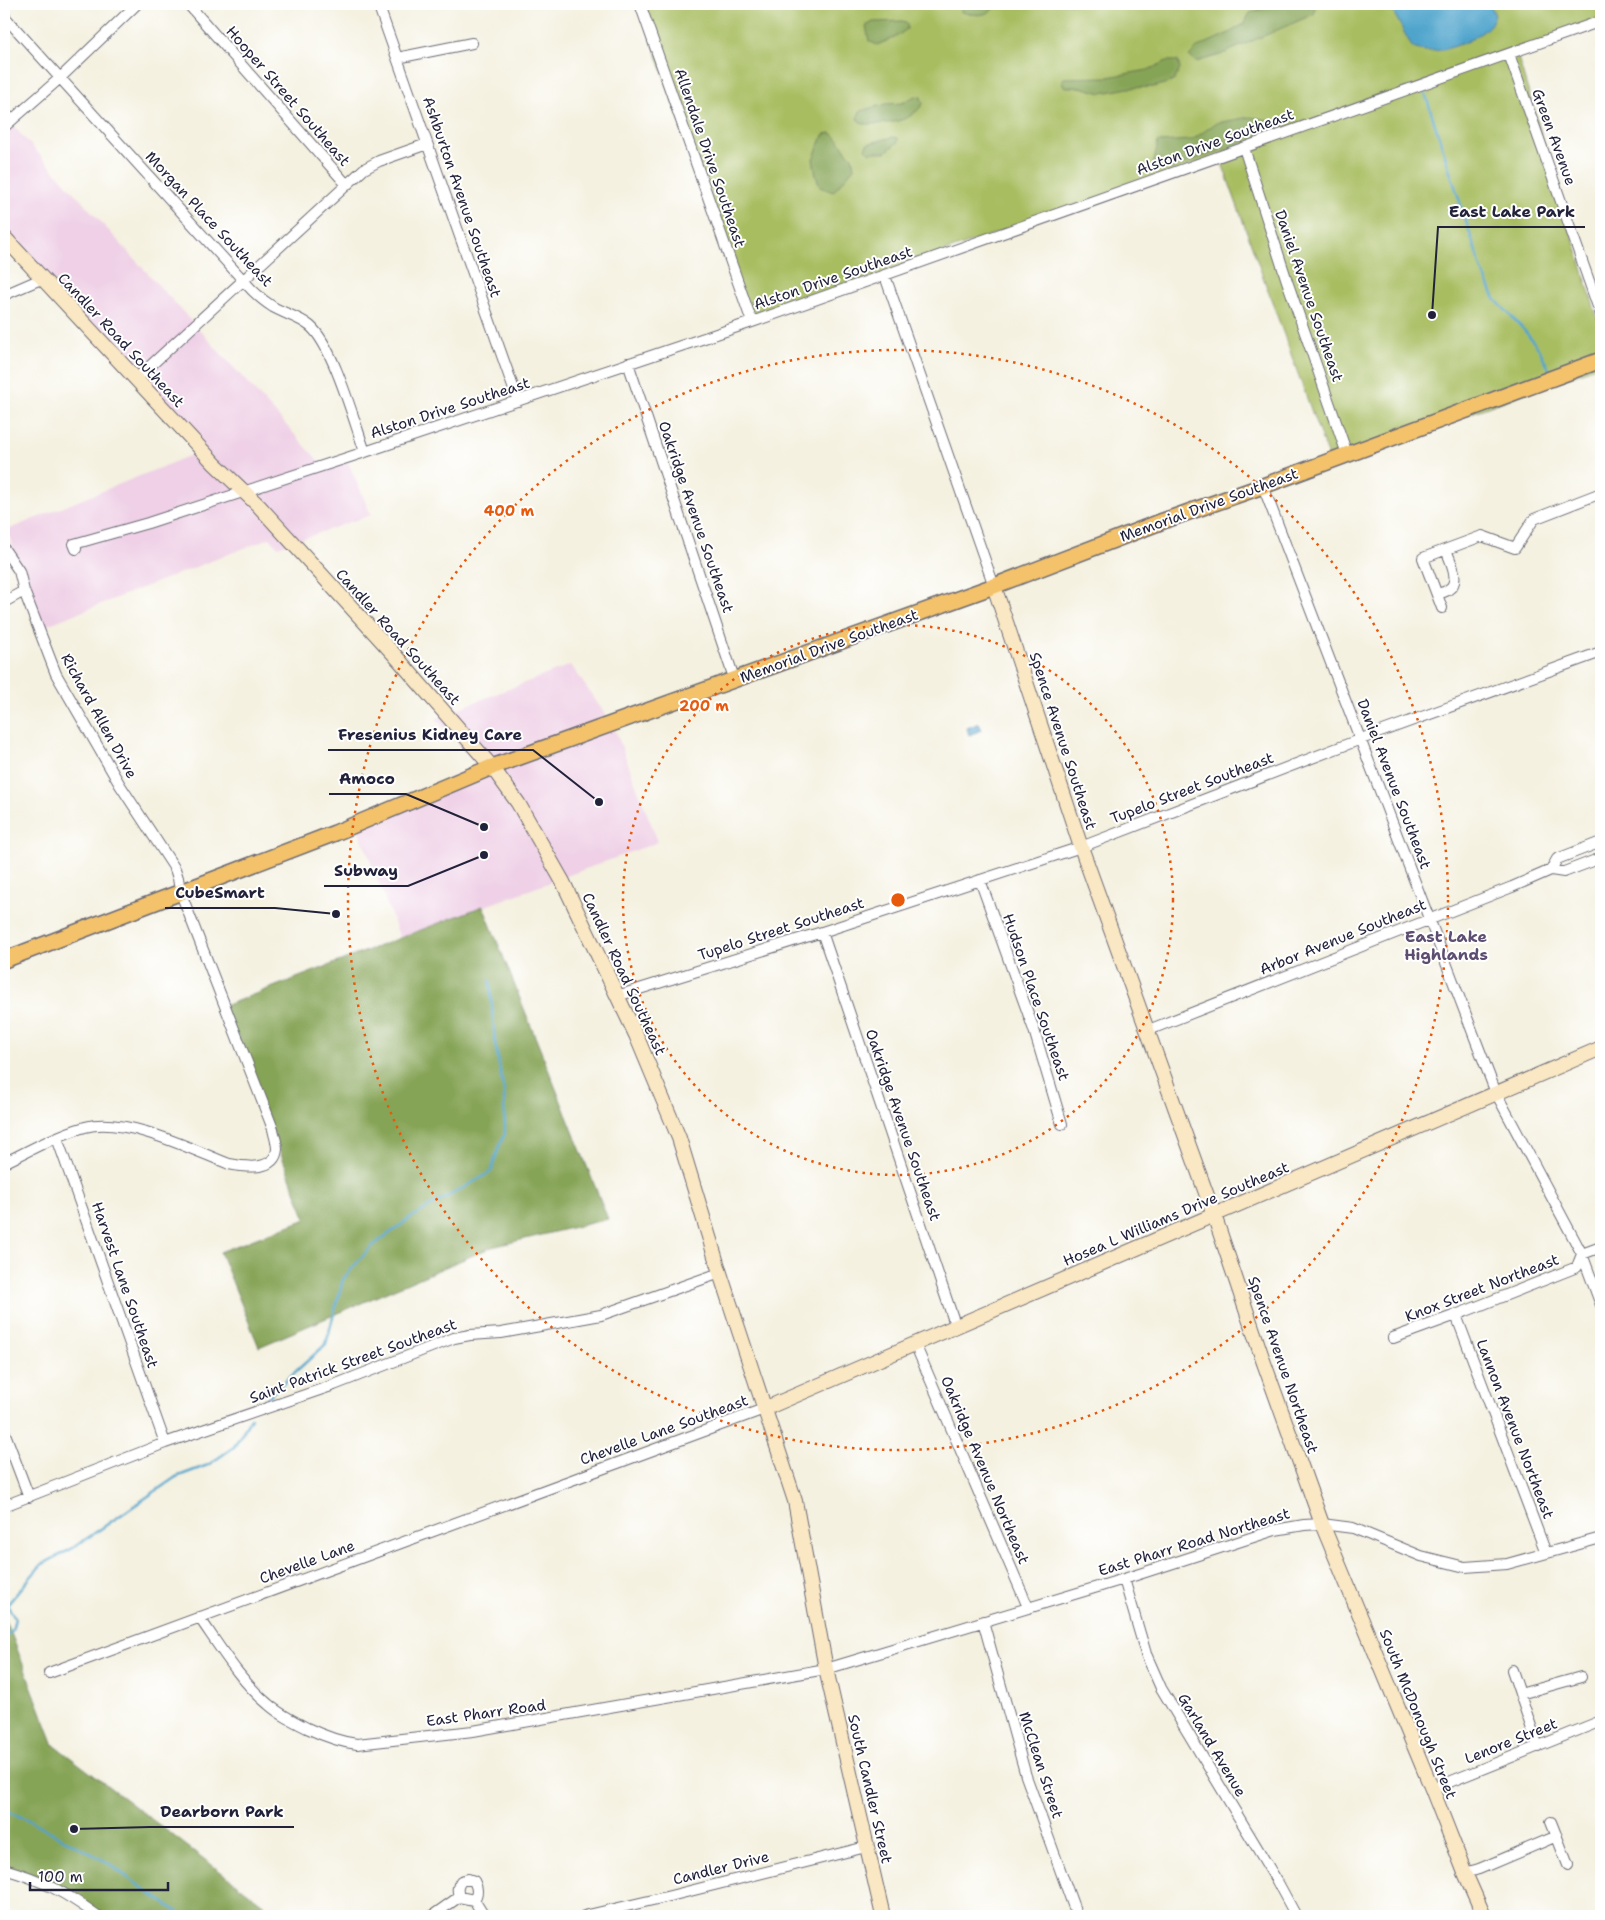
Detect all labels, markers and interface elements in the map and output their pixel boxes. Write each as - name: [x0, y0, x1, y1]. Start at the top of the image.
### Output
- street label: Hooper Street Southeast: [221, 22, 355, 170]
- street label: Allendale Drive Southeast: [670, 66, 750, 250]
- street label: Green Avenue: [1527, 86, 1581, 188]
- street label: Ashburton Avenue Southeast: [418, 94, 506, 300]
- street label: Alston Drive Southeast: [1133, 104, 1297, 180]
- street label: Morgan Place Southeast: [141, 147, 277, 291]
- callout: East Lake Park: [1438, 196, 1585, 227]
- text: East Lake Park: [1449, 201, 1575, 222]
- street label: Daniel Avenue Southeast: [1270, 207, 1348, 385]
- street label: Alston Drive Southeast: [751, 241, 915, 315]
- street label: Candler Road Southeast: [53, 268, 189, 412]
- street label: Alston Drive Southeast: [368, 373, 532, 443]
- street label: Oakridge Avenue Southeast: [654, 418, 738, 616]
- street label: Memorial Drive Southeast: [1117, 463, 1301, 547]
- text: 400 m: [484, 501, 534, 521]
- street label: Candler Road Southeast: [331, 564, 465, 710]
- street label: Memorial Drive Southeast: [737, 604, 921, 688]
- street label: Richard Allen Drive: [56, 650, 142, 782]
- street label: Spence Avenue Southeast: [1025, 650, 1101, 832]
- text: 200 m: [679, 696, 729, 716]
- street label: Daniel Avenue Southeast: [1352, 696, 1436, 872]
- callout: Fresenius Kidney Care: [328, 719, 533, 750]
- text: Fresenius Kidney Care: [338, 724, 522, 745]
- street label: Tupelo Street Southeast: [1107, 748, 1277, 828]
- callout: Amoco: [329, 763, 406, 794]
- text: Amoco: [339, 768, 395, 789]
- callout: Subway: [324, 855, 408, 886]
- text: Subway: [334, 860, 398, 881]
- callout: CubeSmart: [165, 877, 275, 908]
- text: CubeSmart: [175, 882, 265, 903]
- street label: Candler Road Southeast: [578, 889, 670, 1059]
- centre of rings: [889, 891, 907, 909]
- street label: Tupelo Street Southeast: [695, 893, 867, 965]
- street label: Arbor Avenue Southeast: [1257, 894, 1429, 980]
- street label: Hudson Place Southeast: [998, 911, 1074, 1083]
- district label: East Lake Highlands: [1404, 926, 1488, 965]
- street label: Oakridge Avenue Southeast: [861, 1026, 945, 1224]
- street label: Hosea L Williams Drive Southeast: [1060, 1157, 1292, 1271]
- street label: Harvest Lane Southeast: [87, 1199, 163, 1371]
- street label: Knox Street Northeast: [1402, 1249, 1562, 1327]
- street label: Spence Avenue Northeast: [1243, 1274, 1323, 1456]
- street label: Saint Patrick Street Southeast: [247, 1314, 459, 1408]
- street label: Lannon Avenue Northeast: [1471, 1336, 1559, 1522]
- street label: Oakridge Avenue Northeast: [936, 1373, 1034, 1567]
- street label: Chevelle Lane Southeast: [577, 1390, 751, 1470]
- street label: East Pharr Road Northeast: [1096, 1503, 1292, 1581]
- street label: Chevelle Lane: [257, 1535, 357, 1589]
- street label: South McDonough Street: [1375, 1626, 1461, 1802]
- street label: Garland Avenue: [1173, 1689, 1251, 1801]
- street label: East Pharr Road: [425, 1695, 548, 1731]
- street label: McClean Street: [1014, 1709, 1068, 1821]
- street label: South Candler Street: [843, 1712, 897, 1866]
- street label: Lenore Street: [1462, 1713, 1560, 1769]
- callout: Dearborn Park: [150, 1796, 294, 1827]
- text: Dearborn Park: [160, 1801, 284, 1822]
- street label: Candler Drive: [671, 1846, 771, 1890]
- scale bar: [30, 1860, 168, 1892]
- text: 100 m: [38, 1867, 83, 1887]

